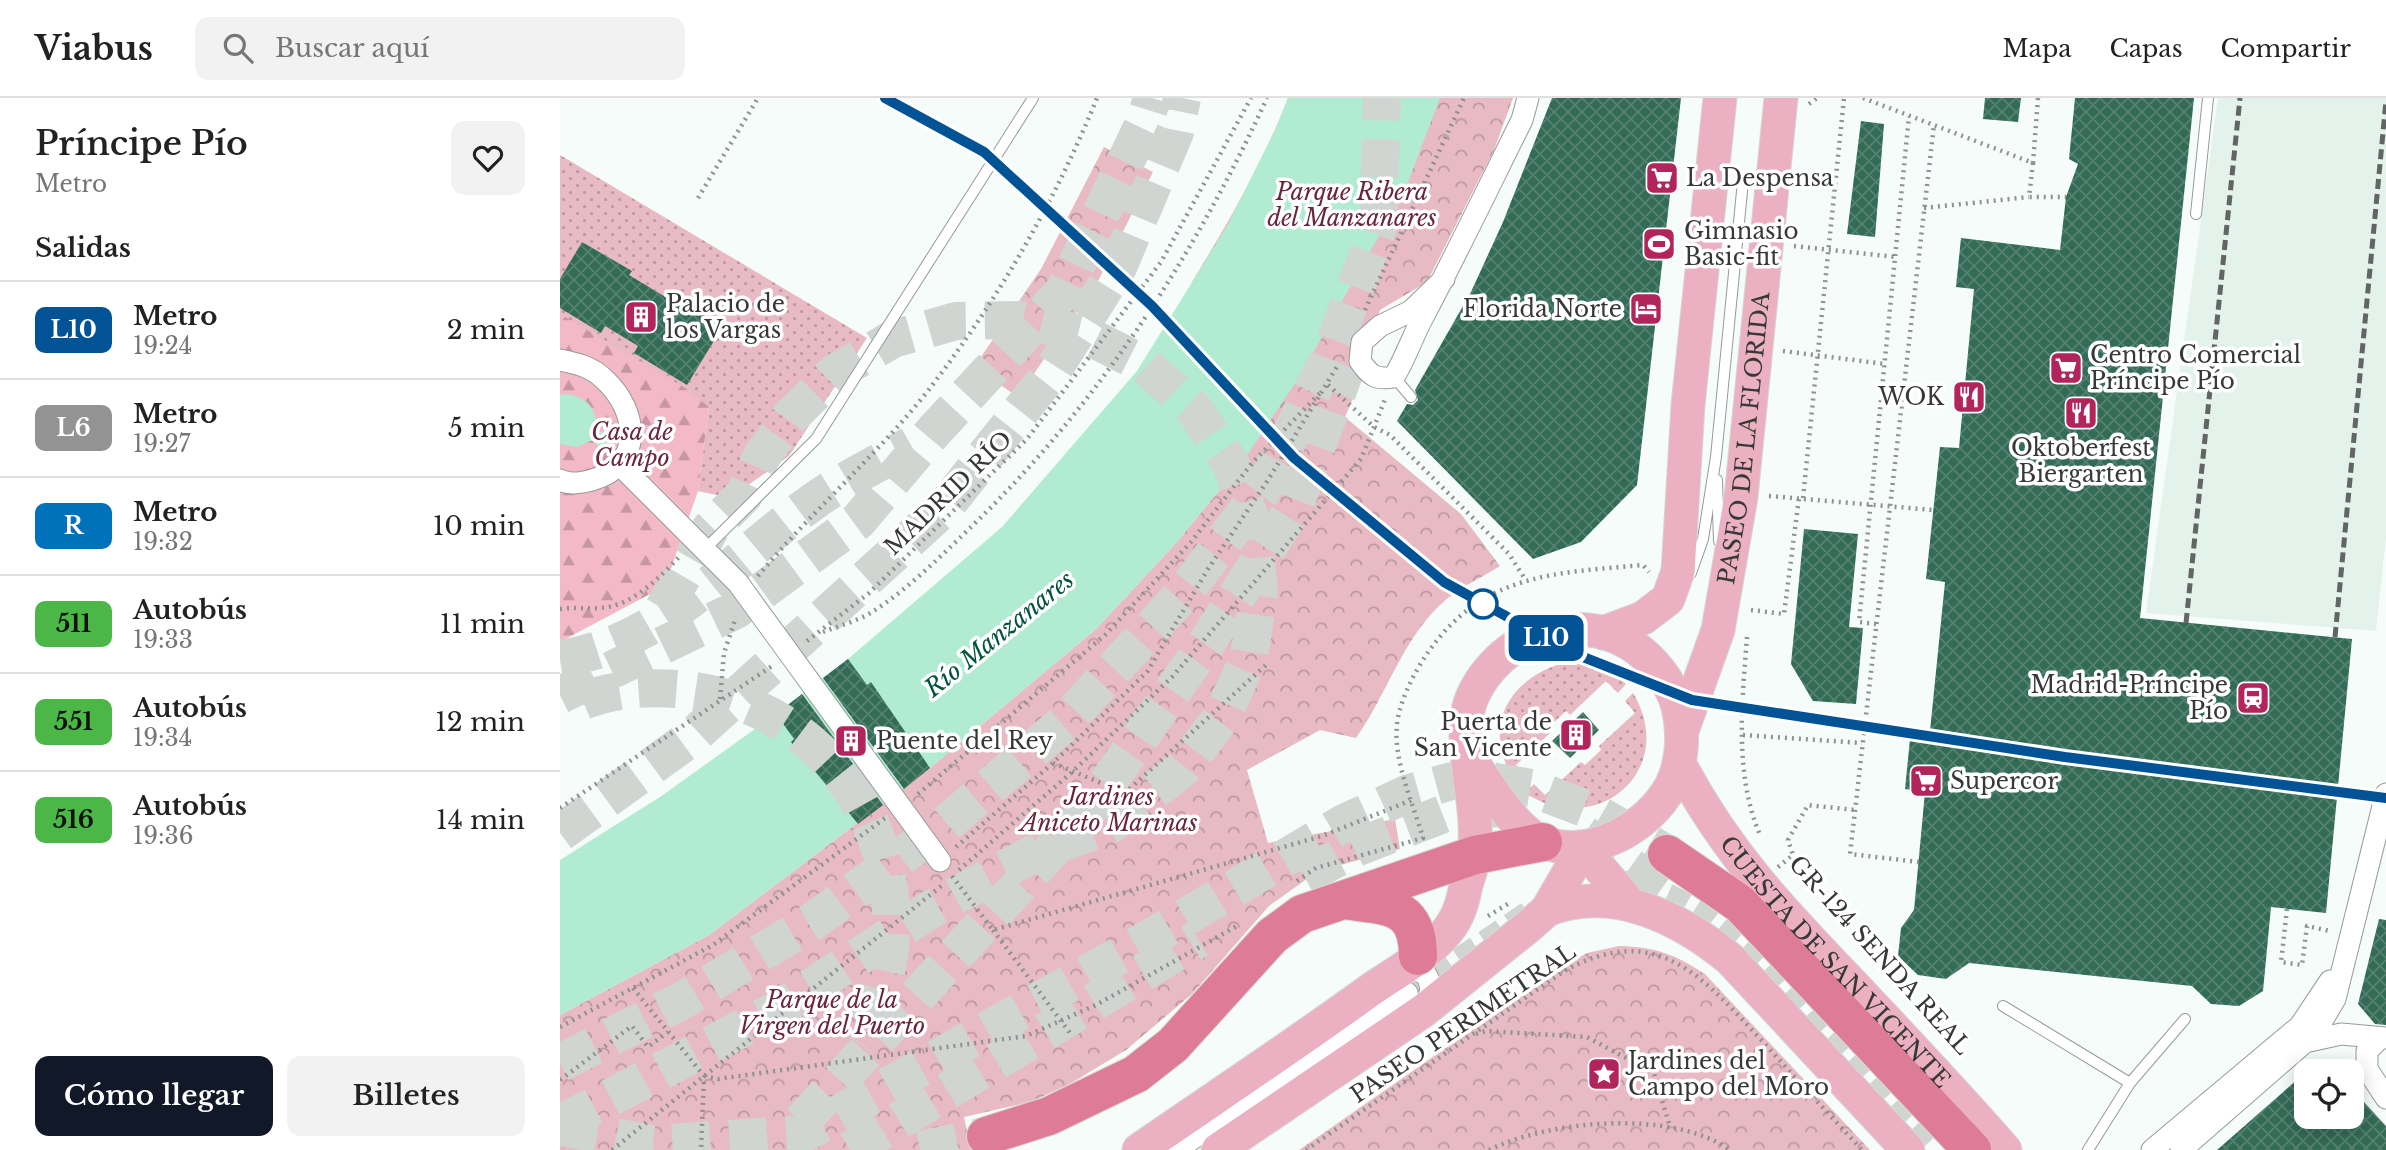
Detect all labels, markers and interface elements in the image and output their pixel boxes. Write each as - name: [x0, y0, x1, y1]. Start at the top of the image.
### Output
- search box: [195, 17, 685, 80]
- text: Viabus: [35, 28, 153, 69]
- icon: search: [219, 29, 257, 67]
- text: Buscar aquí: [275, 32, 429, 64]
- text: Mapa: [2002, 34, 2072, 63]
- text: Capas: [2110, 34, 2183, 63]
- text: Compartir: [2221, 34, 2351, 63]
- button: heart: [451, 121, 525, 195]
- text: Príncipe Pío: [35, 123, 248, 164]
- supermarket icon: La Despensa: [1643, 159, 1681, 197]
- place label: La Despensa: [1686, 164, 1834, 192]
- text: Metro: [35, 170, 107, 198]
- park label: Parque Ribera del Manzanares: [1267, 178, 1437, 232]
- place label: Gimnasio Basic-fit: [1684, 217, 1798, 271]
- sports icon: Gimnasio Basic-fit: [1640, 225, 1678, 263]
- text: Salidas: [35, 232, 131, 264]
- street label: PASEO DE LA FLORIDA: [1712, 289, 1776, 586]
- place label: Palacio de los Vargas: [666, 290, 785, 344]
- hotel icon: Florida Norte: [1627, 290, 1665, 328]
- place label: Florida Norte: [1463, 295, 1622, 323]
- building icon: Palacio de los Vargas: [622, 298, 660, 336]
- text: Metro: [133, 300, 217, 332]
- text: 2 min: [447, 314, 525, 346]
- text: L10: [50, 315, 97, 344]
- text: 19:24: [133, 332, 192, 360]
- place label: Centro Comercial Príncipe Pío: [2090, 341, 2301, 395]
- supermarket icon: Centro Comercial Príncipe Pío: [2047, 349, 2085, 387]
- restaurant icon: WOK: [1950, 378, 1988, 416]
- place label: WOK: [1877, 383, 1945, 411]
- restaurant icon: Oktoberfest Biergarten: [2062, 394, 2100, 432]
- text: Metro: [133, 398, 217, 430]
- text: 5 min: [448, 412, 525, 444]
- text: L6: [56, 413, 91, 442]
- park label: Casa de Campo: [591, 418, 673, 472]
- street label: MADRID RÍO: [878, 424, 1018, 561]
- text: 19:27: [133, 430, 190, 458]
- place label: Oktoberfest Biergarten: [2011, 434, 2151, 488]
- text: Metro: [133, 496, 217, 528]
- text: 10 min: [433, 510, 525, 542]
- text: R: [64, 511, 83, 540]
- text: 19:32: [133, 528, 193, 556]
- water label: Río Manzanares: [918, 565, 1079, 704]
- unlabelled marker: [1468, 589, 1498, 619]
- text: Autobús: [133, 594, 247, 626]
- text: 11 min: [440, 608, 525, 640]
- text: 511: [56, 609, 91, 638]
- line badge: L10: [1506, 615, 1586, 661]
- text: L10: [1523, 623, 1569, 652]
- text: 19:33: [133, 626, 193, 654]
- place label: Madrid-Príncipe Pío: [2030, 671, 2228, 725]
- station icon: Madrid-Príncipe Pío: [2234, 679, 2272, 717]
- text: Autobús: [133, 692, 247, 724]
- text: 12 min: [435, 706, 525, 738]
- text: 551: [54, 707, 93, 736]
- place label: Puerta de San Vicente: [1414, 708, 1552, 762]
- building icon: Puerta de San Vicente: [1557, 716, 1595, 754]
- building icon: Puente del Rey: [832, 722, 870, 760]
- text: 19:34: [133, 724, 192, 752]
- place label: Puente del Rey: [876, 727, 1053, 755]
- supermarket icon: Supercor: [1907, 762, 1945, 800]
- place label: Supercor: [1950, 767, 2058, 795]
- park label: Jardines Aniceto Marinas: [1018, 783, 1198, 837]
- text: Autobús: [133, 790, 247, 822]
- text: 14 min: [436, 804, 525, 836]
- text: 516: [53, 805, 94, 834]
- text: 19:36: [133, 822, 194, 850]
- street label: CUESTA DE SAN VICENTE: [1714, 830, 1956, 1094]
- street label: GR-124 SENDA REAL: [1783, 850, 1977, 1060]
- street label: PASEO PERIMETRAL: [1345, 937, 1581, 1109]
- park label: Parque de la Virgen del Puerto: [739, 986, 925, 1040]
- place label: Jardines del Campo del Moro: [1625, 1047, 1829, 1101]
- place icon: Jardines del Campo del Moro: [1585, 1055, 1623, 1093]
- button: Cómo llegar: [35, 1056, 273, 1136]
- button: Billetes: [287, 1056, 525, 1136]
- map controls: [2294, 1059, 2364, 1129]
- button: locate: [2294, 1059, 2364, 1129]

